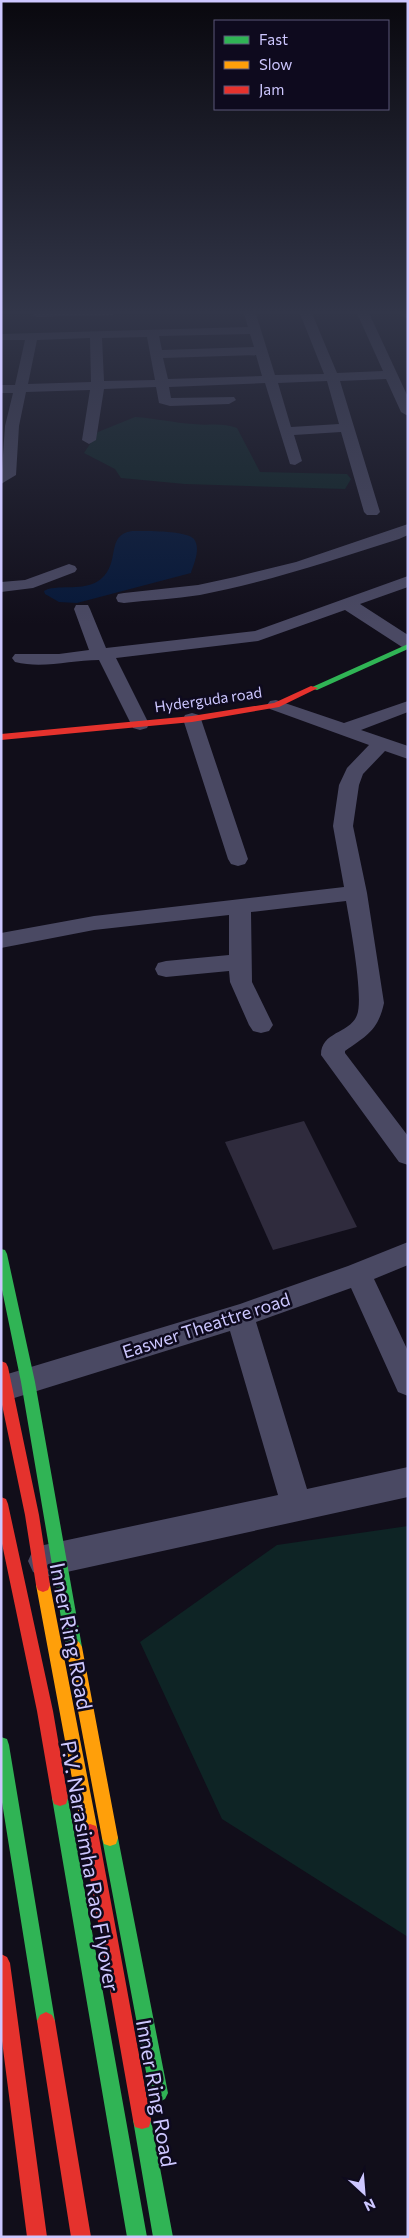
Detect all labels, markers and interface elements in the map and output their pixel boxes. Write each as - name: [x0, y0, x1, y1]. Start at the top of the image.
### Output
- legend: [214, 20, 389, 110]
- text: Fast: [259, 30, 288, 48]
- text: Slow: [259, 55, 292, 73]
- text: Jam: [259, 80, 284, 98]
- street label: Hyderguda road: [153, 683, 263, 715]
- street label: Easwer Theattre road: [119, 1287, 293, 1363]
- street label: Inner Ring Road: [45, 1560, 99, 1712]
- street label: P.V. Narasimha Rao Flyover: [57, 1738, 125, 1994]
- street label: Inner Ring Road: [132, 2017, 182, 2169]
- north arrow: [339, 2168, 389, 2218]
- text: N: [361, 2195, 378, 2215]

